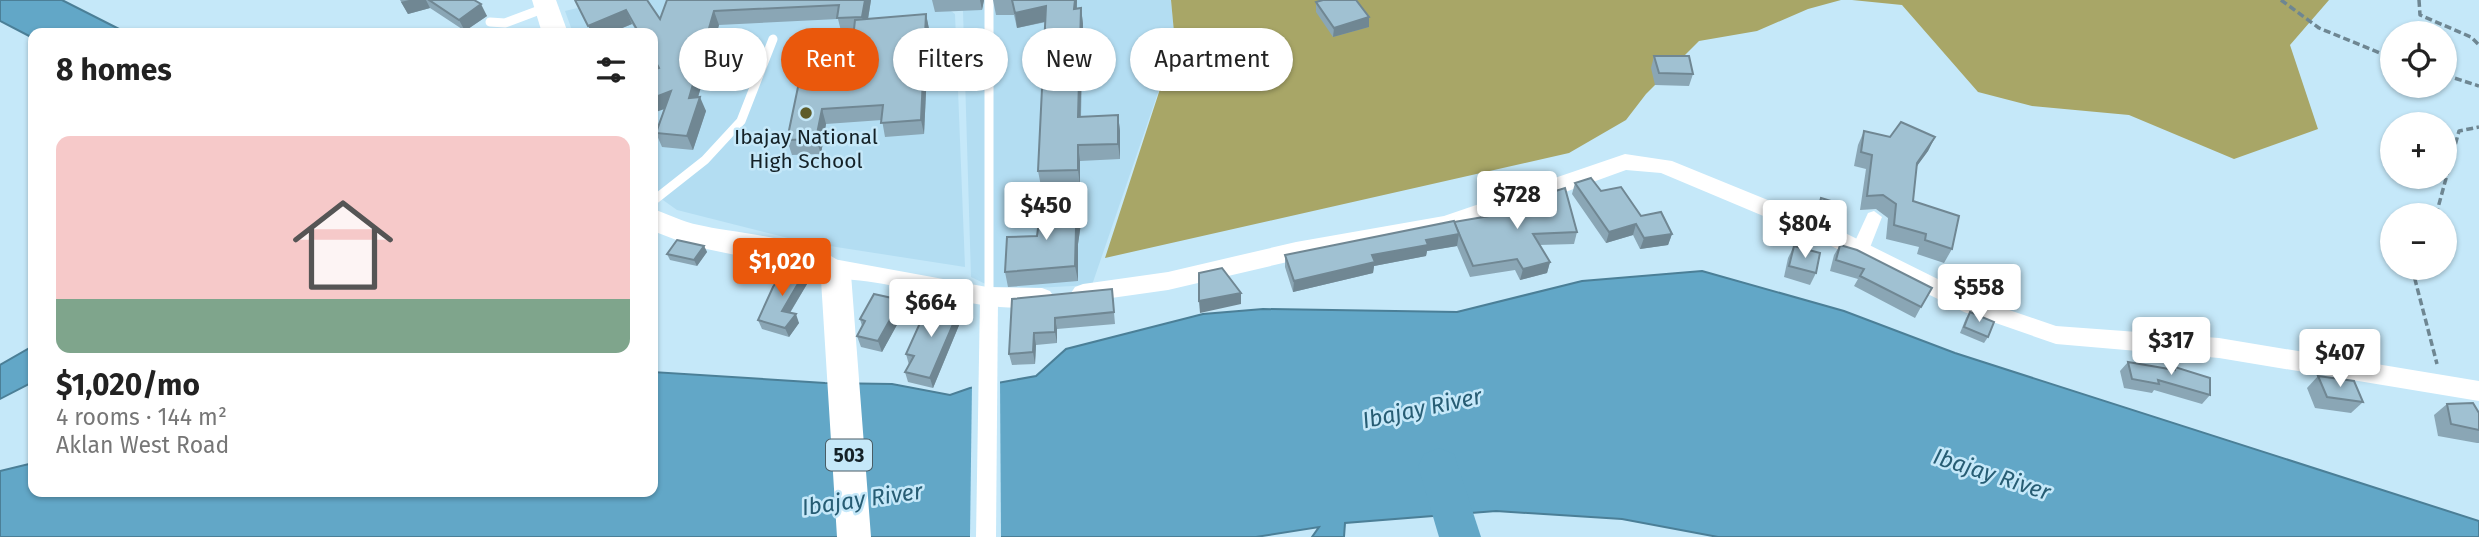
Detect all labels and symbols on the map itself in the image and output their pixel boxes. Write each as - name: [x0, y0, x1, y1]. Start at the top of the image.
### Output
- marker: Ibajay National High School: [798, 105, 814, 121]
- place label: Ibajay National High School: [734, 124, 878, 174]
- pin: $728: [1476, 172, 1558, 231]
- pin: $450: [1005, 182, 1087, 242]
- pin: $804: [1764, 201, 1846, 260]
- pin: $1,020: [725, 238, 839, 298]
- pin: $558: [1938, 264, 2020, 324]
- pin: $664: [890, 280, 972, 339]
- pin: $317: [2130, 318, 2212, 377]
- pin: $407: [2299, 330, 2381, 389]
- water label: Ibajay River: [1360, 381, 1486, 434]
- road number: 503: [826, 440, 872, 470]
- water label: Ibajay River: [1930, 442, 2055, 506]
- water label: Ibajay River: [800, 477, 925, 521]

